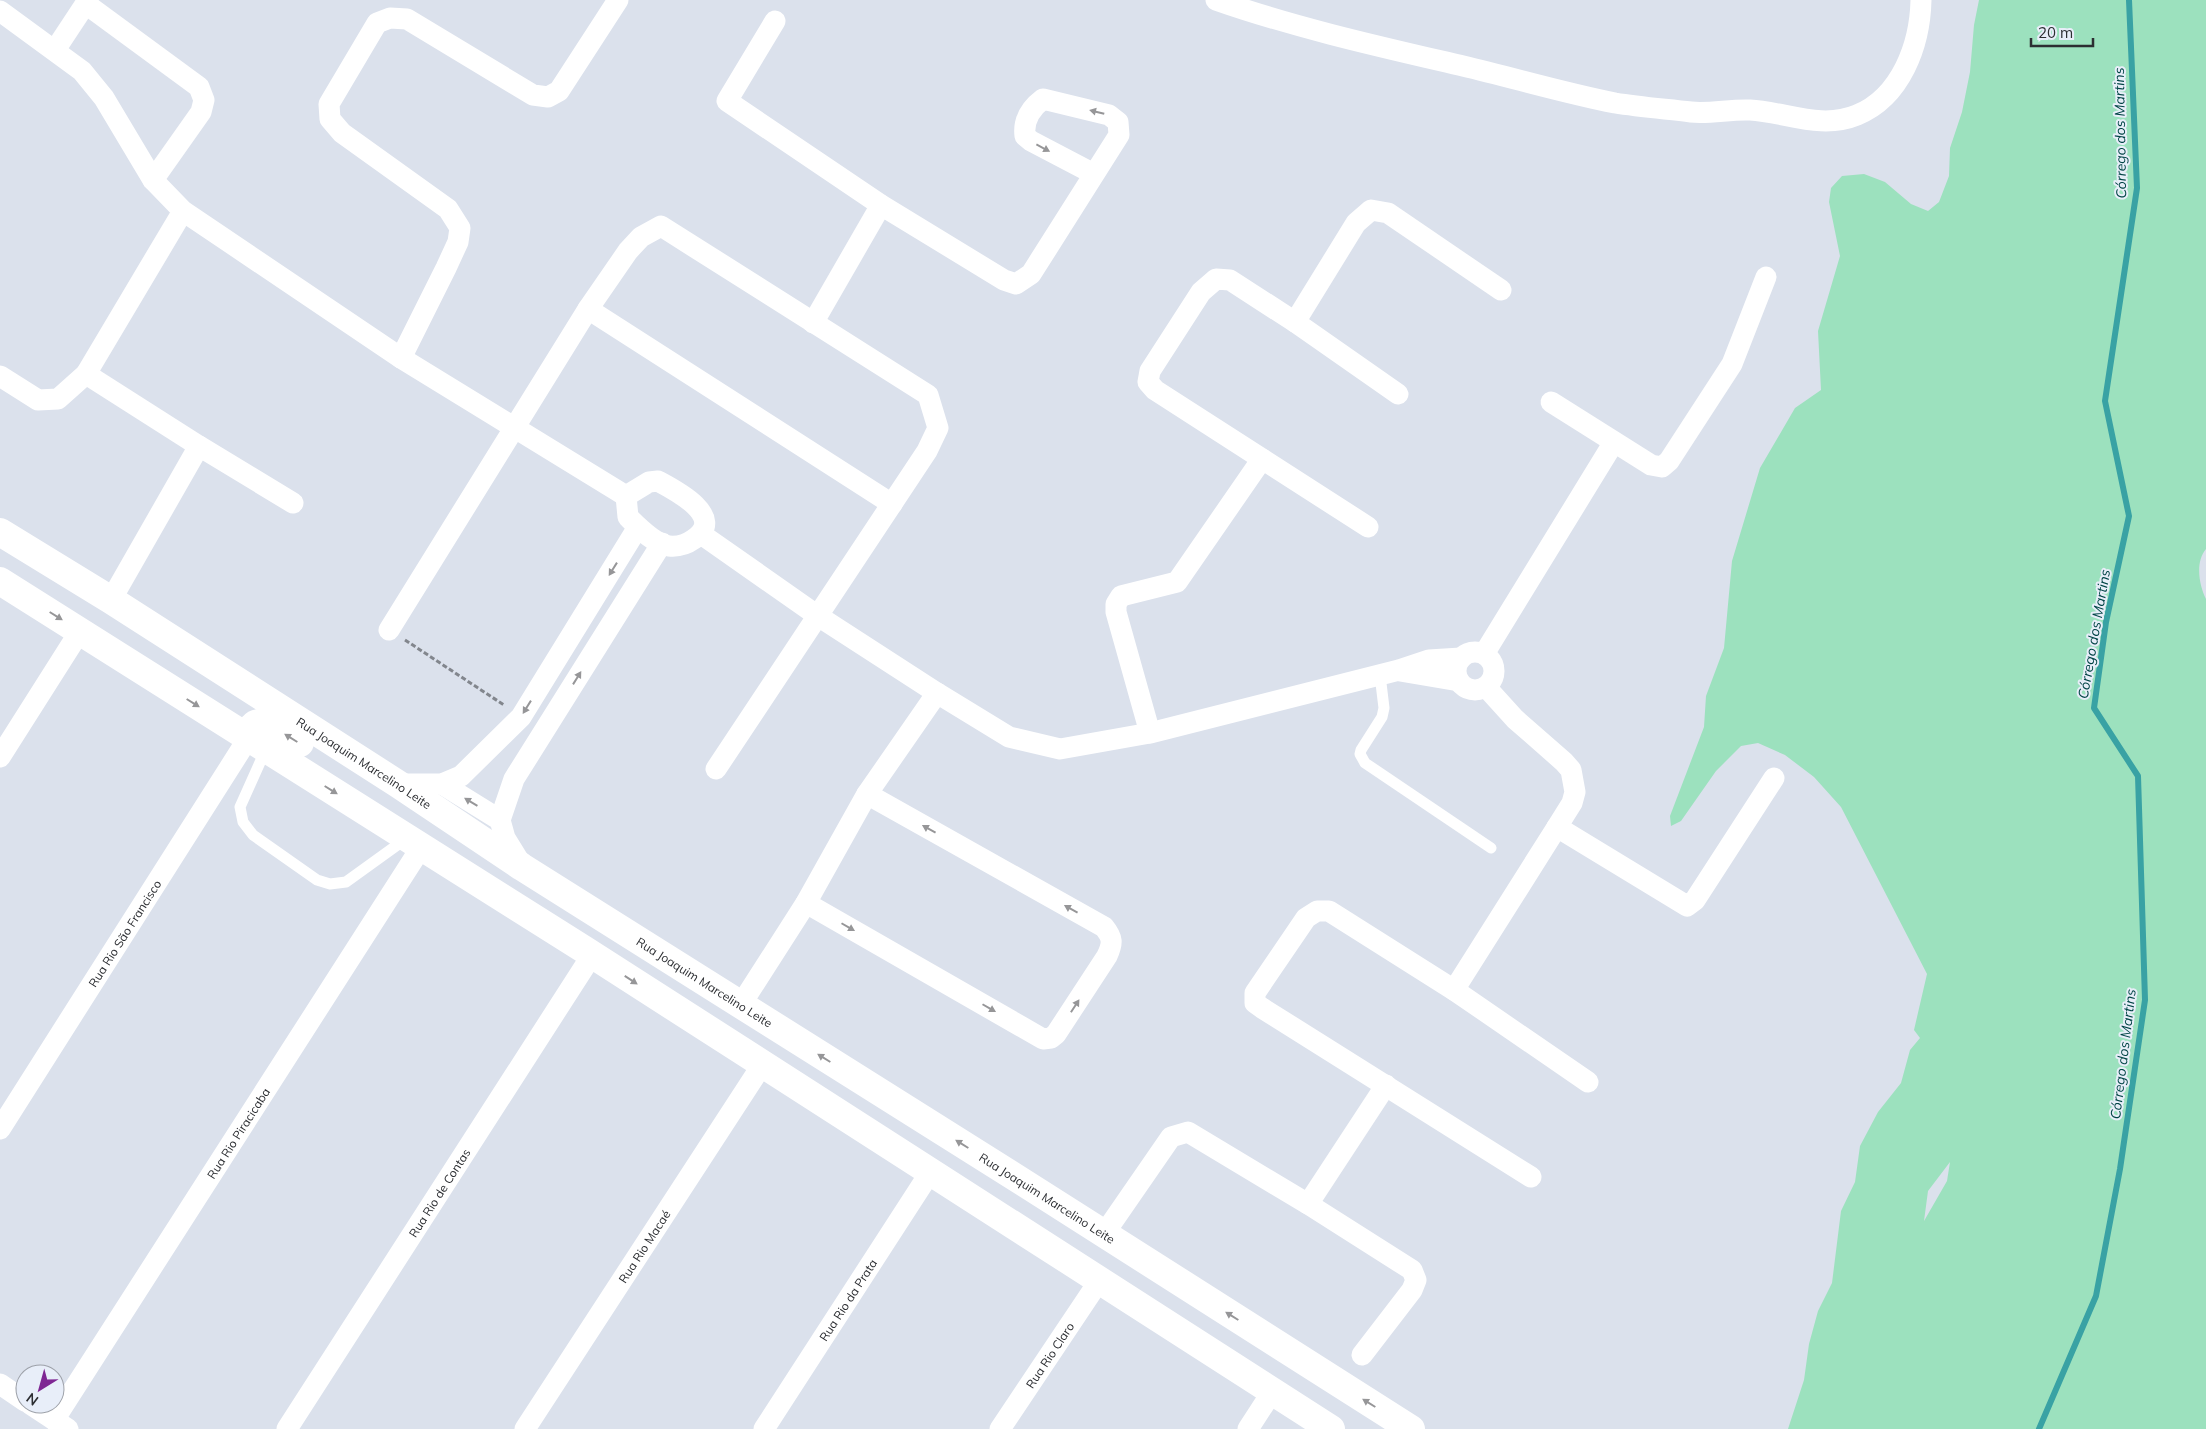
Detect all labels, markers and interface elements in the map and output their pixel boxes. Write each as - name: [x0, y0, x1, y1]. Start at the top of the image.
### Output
- scale bar: [2031, 15, 2094, 47]
- text: 20 m: [2038, 23, 2073, 42]
- water label: Córrego dos Martins: [2110, 67, 2130, 199]
- one-way arrow: [1089, 108, 1104, 116]
- one-way arrow: [1036, 144, 1051, 152]
- one-way arrow: [608, 562, 617, 575]
- water label: Córrego dos Martins: [2074, 568, 2114, 700]
- one-way arrow: [49, 612, 62, 621]
- one-way arrow: [572, 672, 582, 685]
- one-way arrow: [187, 698, 200, 708]
- one-way arrow: [523, 700, 532, 713]
- street label: Rua Joaquim Marcelino Leite: [294, 713, 434, 812]
- one-way arrow: [285, 733, 298, 743]
- one-way arrow: [324, 785, 337, 794]
- one-way arrow: [465, 797, 478, 806]
- one-way arrow: [923, 825, 936, 834]
- street label: Rua Rio São Francisco: [85, 877, 164, 990]
- one-way arrow: [1064, 905, 1078, 913]
- one-way arrow: [842, 923, 855, 932]
- street label: Rua Joaquim Marcelino Leite: [634, 934, 775, 1030]
- one-way arrow: [624, 975, 637, 985]
- water label: Córrego dos Martins: [2106, 988, 2140, 1120]
- one-way arrow: [1070, 999, 1079, 1013]
- one-way arrow: [983, 1004, 996, 1013]
- one-way arrow: [818, 1053, 831, 1063]
- street label: Rua Rio Piracicaba: [203, 1085, 273, 1181]
- one-way arrow: [956, 1139, 969, 1149]
- street label: Rua Rio de Contas: [405, 1145, 473, 1240]
- street label: Rua Joaquim Marcelino Leite: [977, 1149, 1118, 1246]
- street label: Rua Rio Macaé: [615, 1207, 673, 1286]
- street label: Rua Rio da Prata: [816, 1256, 880, 1344]
- one-way arrow: [1226, 1311, 1239, 1321]
- street label: Rua Rio Claro: [1022, 1319, 1077, 1391]
- north arrow: [15, 1364, 65, 1414]
- text: N: [23, 1389, 42, 1410]
- one-way arrow: [1363, 1398, 1376, 1408]

